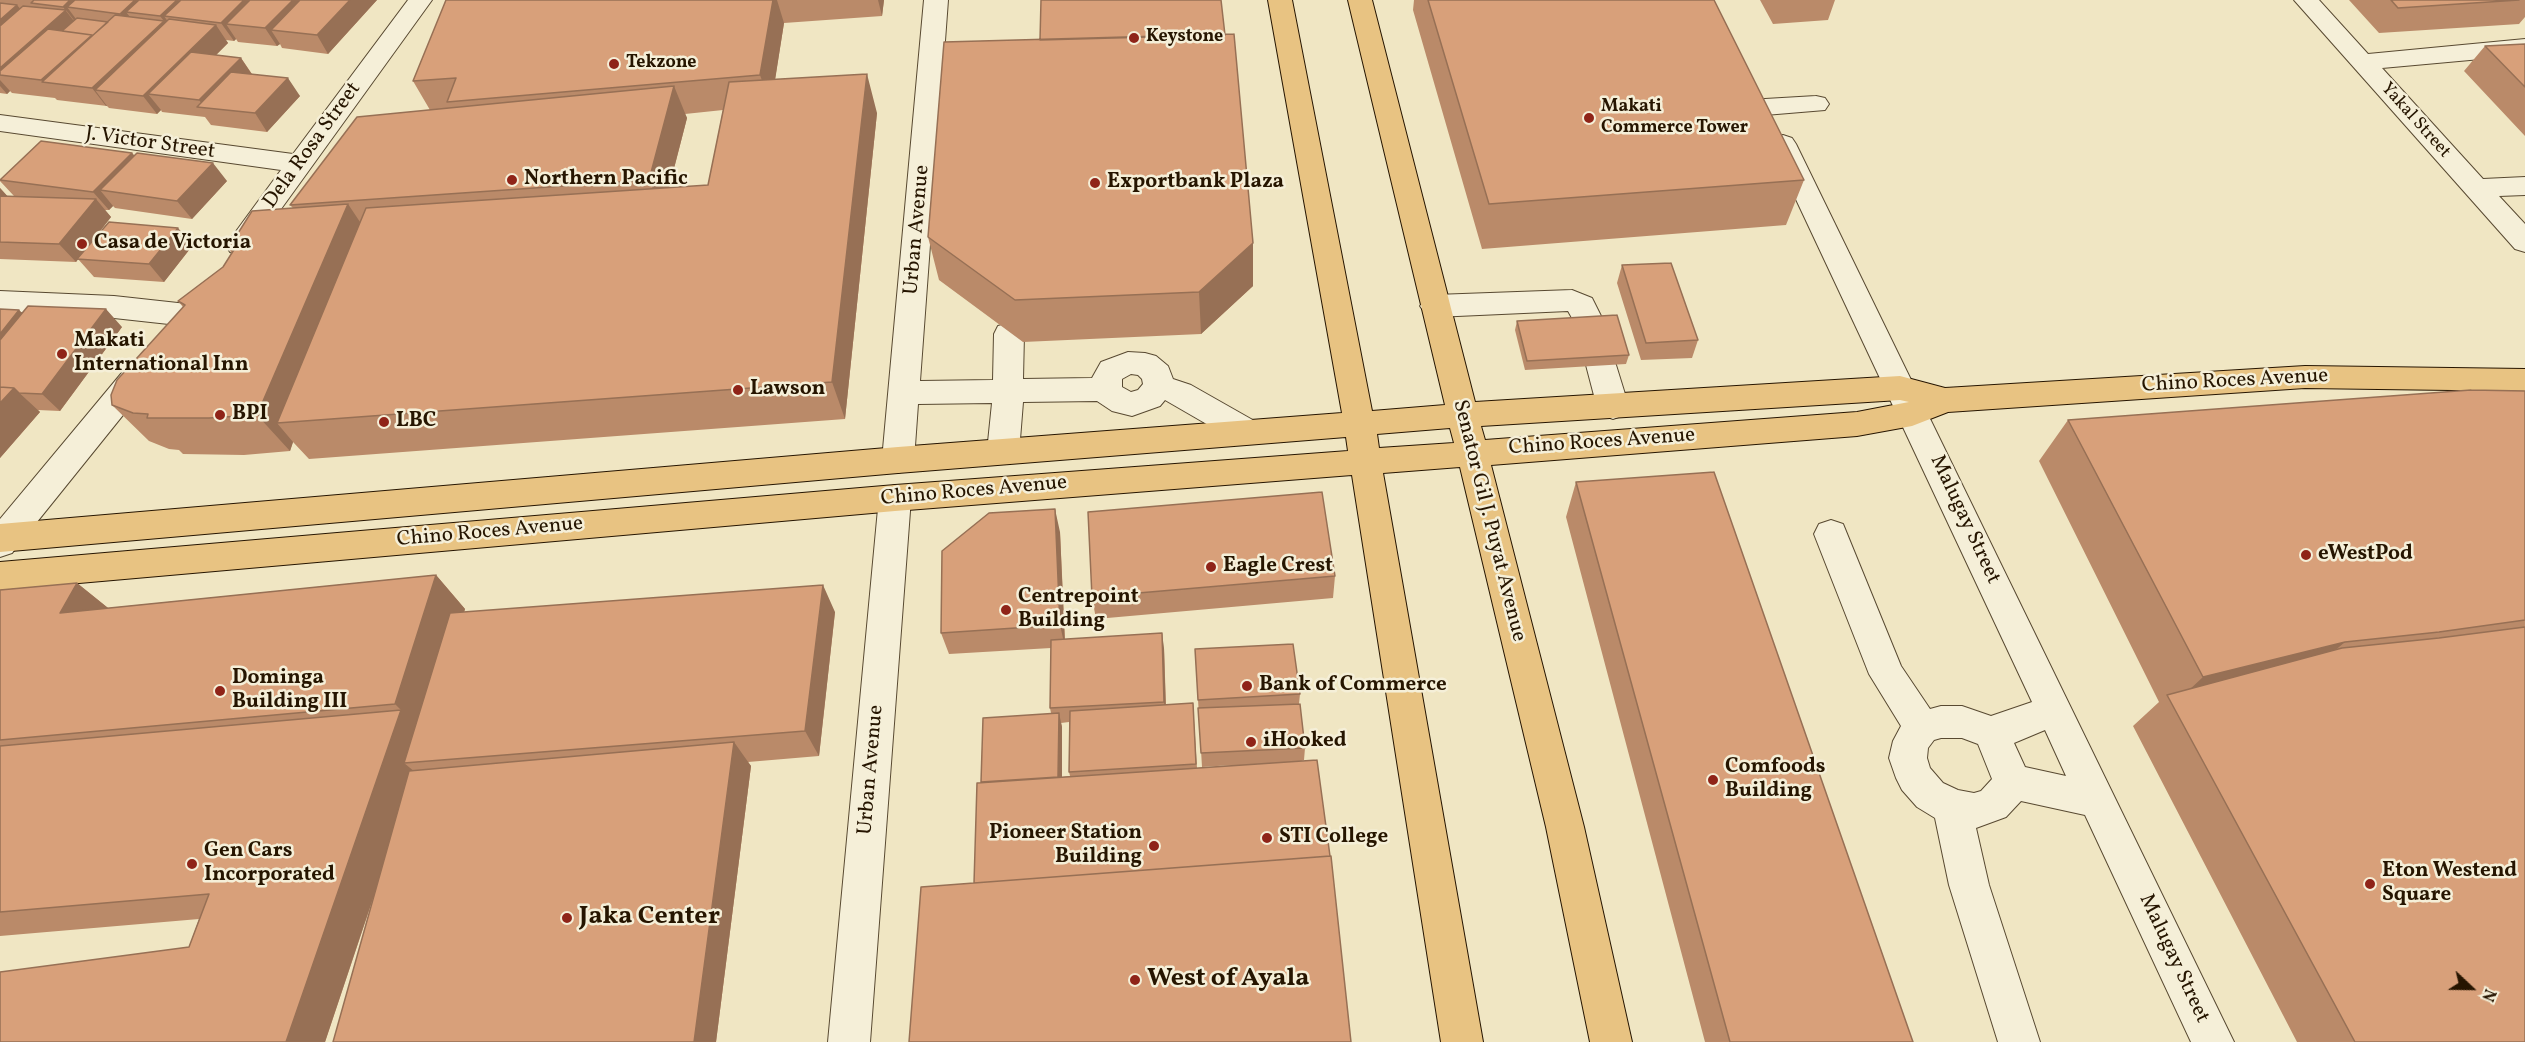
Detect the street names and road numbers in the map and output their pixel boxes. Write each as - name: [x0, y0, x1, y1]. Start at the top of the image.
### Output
- street label: Dela Rosa Street: [259, 78, 367, 214]
- street label: Yakal Street: [2376, 79, 2454, 163]
- street label: J. Victor Street: [83, 122, 217, 166]
- street label: Urban Avenue: [900, 164, 936, 296]
- street label: Chino Roces Avenue: [2141, 365, 2329, 399]
- street label: Senator Gil J. Puyat Avenue: [1446, 397, 1530, 645]
- street label: Chino Roces Avenue: [1508, 424, 1696, 462]
- street label: Malugay Street: [1923, 452, 2005, 588]
- street label: Chino Roces Avenue: [880, 471, 1068, 513]
- street label: Chino Roces Avenue: [396, 512, 584, 554]
- street label: Urban Avenue: [854, 704, 890, 836]
- street label: Malugay Street: [2132, 891, 2214, 1027]

